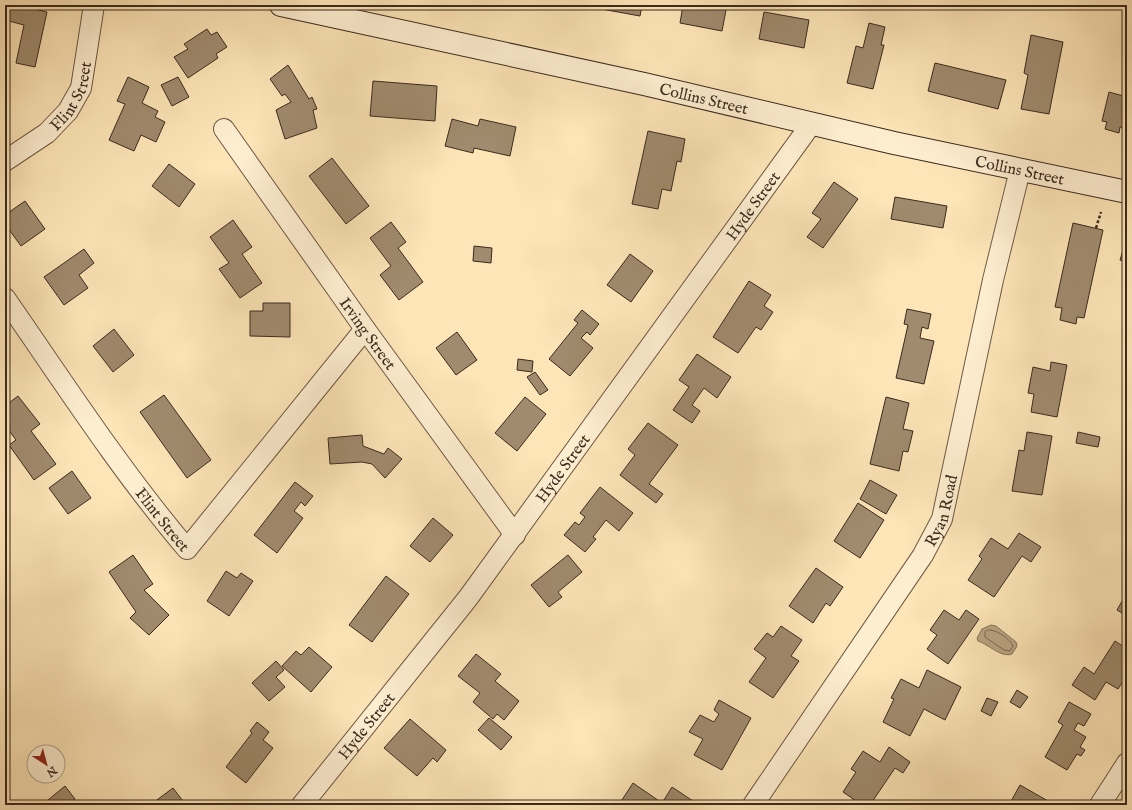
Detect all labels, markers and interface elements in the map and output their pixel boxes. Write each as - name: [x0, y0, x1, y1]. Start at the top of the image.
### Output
- street label: Flint Street: [46, 60, 97, 136]
- street label: Collins Street: [657, 80, 750, 120]
- street label: Collins Street: [973, 152, 1066, 191]
- street label: Hyde Street: [722, 168, 786, 245]
- street label: Irving Street: [334, 294, 400, 375]
- street label: Hyde Street: [532, 430, 596, 507]
- street label: Ryan Road: [921, 473, 963, 550]
- street label: Flint Street: [130, 485, 193, 557]
- street label: Hyde Street: [335, 689, 401, 764]
- north arrow: [26, 744, 66, 784]
- text: N: [43, 762, 60, 780]

